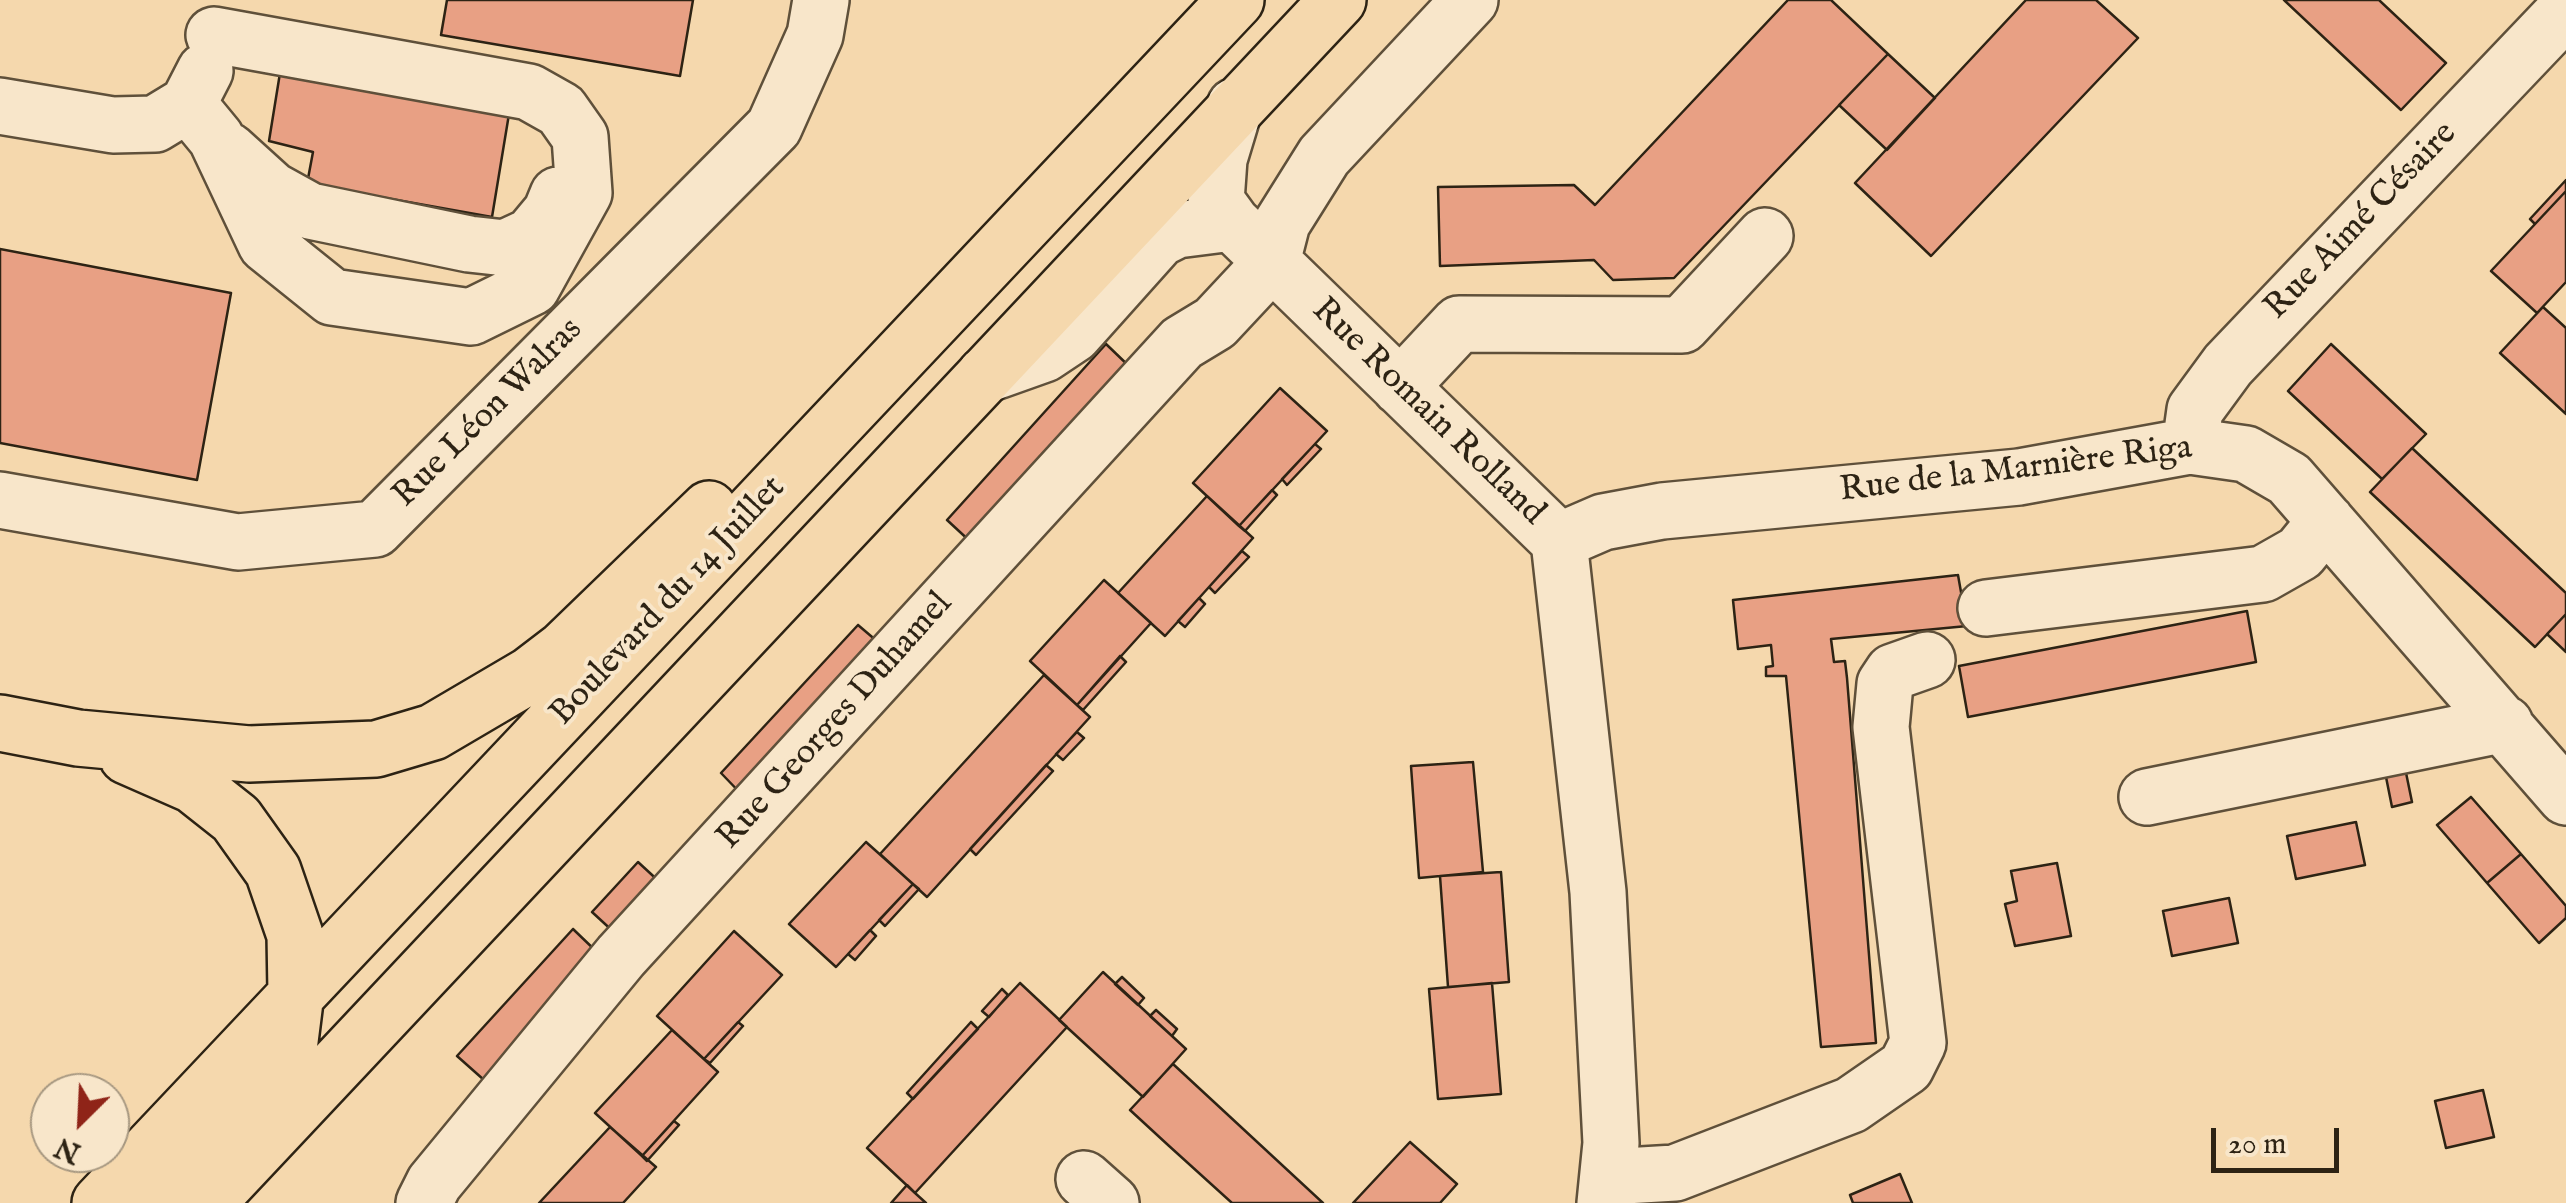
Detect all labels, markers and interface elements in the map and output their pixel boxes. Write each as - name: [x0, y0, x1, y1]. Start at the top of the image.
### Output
- street label: Rue Aimé Césaire: [2257, 114, 2467, 330]
- street label: Rue Romain Rolland: [1302, 291, 1552, 535]
- street label: Rue Léon Walras: [385, 310, 593, 518]
- street label: Rue de la Marnière Riga: [1838, 429, 2194, 513]
- street label: Boulevard du 14 Juillet: [543, 469, 795, 735]
- street label: Rue Georges Duhamel: [710, 585, 962, 859]
- north arrow: [30, 1073, 130, 1173]
- scale bar: [2216, 1108, 2344, 1170]
- text: 20 m: [2228, 1126, 2287, 1164]
- text: N: [50, 1128, 87, 1170]

